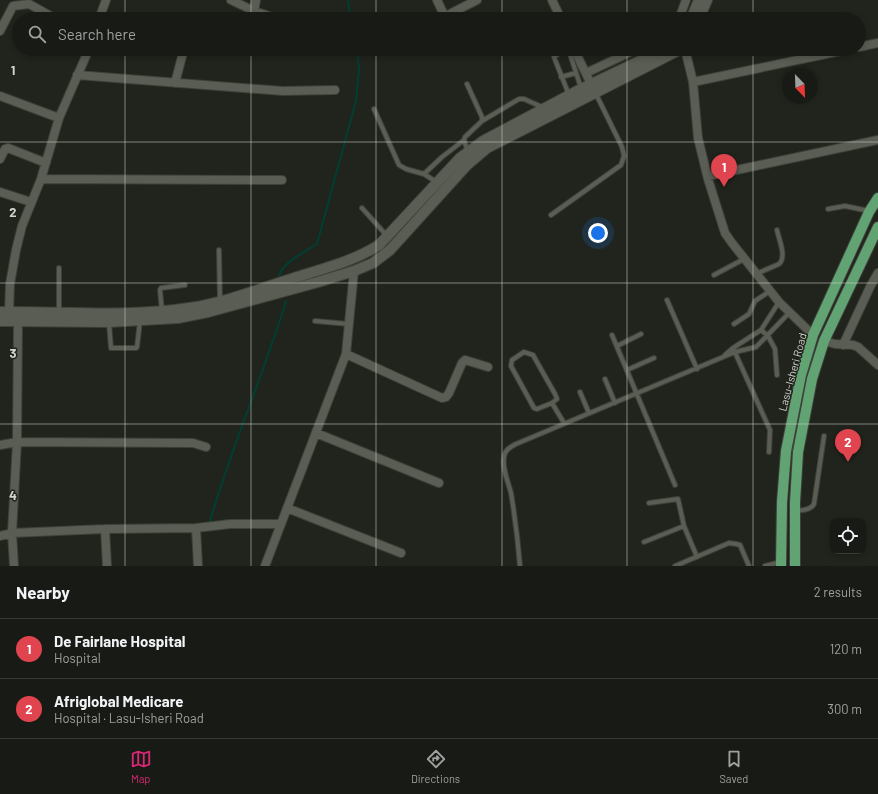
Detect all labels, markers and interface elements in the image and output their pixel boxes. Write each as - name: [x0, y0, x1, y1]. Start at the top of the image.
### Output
- search box: [12, 12, 866, 56]
- icon: search: [26, 23, 48, 45]
- text: Search here: [58, 25, 136, 43]
- text: 1: [11, 62, 15, 78]
- north arrow: [782, 68, 818, 104]
- pin: 1: [711, 154, 737, 187]
- text: 2: [9, 204, 17, 220]
- your location: [588, 223, 608, 243]
- street label: Lasu-Isheri Road: [775, 331, 809, 413]
- text: 3: [9, 345, 17, 361]
- pin: 2: [835, 429, 861, 462]
- text: 4: [9, 487, 17, 503]
- map controls: [830, 518, 866, 554]
- button: locate: [830, 518, 866, 554]
- text: Nearby: [16, 582, 70, 602]
- text: 2 results: [814, 584, 862, 600]
- text: De Fairlane Hospital: [54, 632, 185, 650]
- text: 1: [27, 641, 31, 657]
- text: 120 m: [830, 641, 862, 657]
- text: Hospital: [54, 650, 101, 666]
- text: Afriglobal Medicare: [54, 692, 183, 710]
- text: 2: [25, 701, 33, 717]
- text: 300 m: [827, 701, 862, 717]
- text: Hospital · Lasu-Isheri Road: [54, 710, 204, 726]
- tab: Map: [130, 748, 152, 785]
- tab: Directions: [411, 748, 460, 785]
- tab: Saved: [719, 748, 748, 785]

